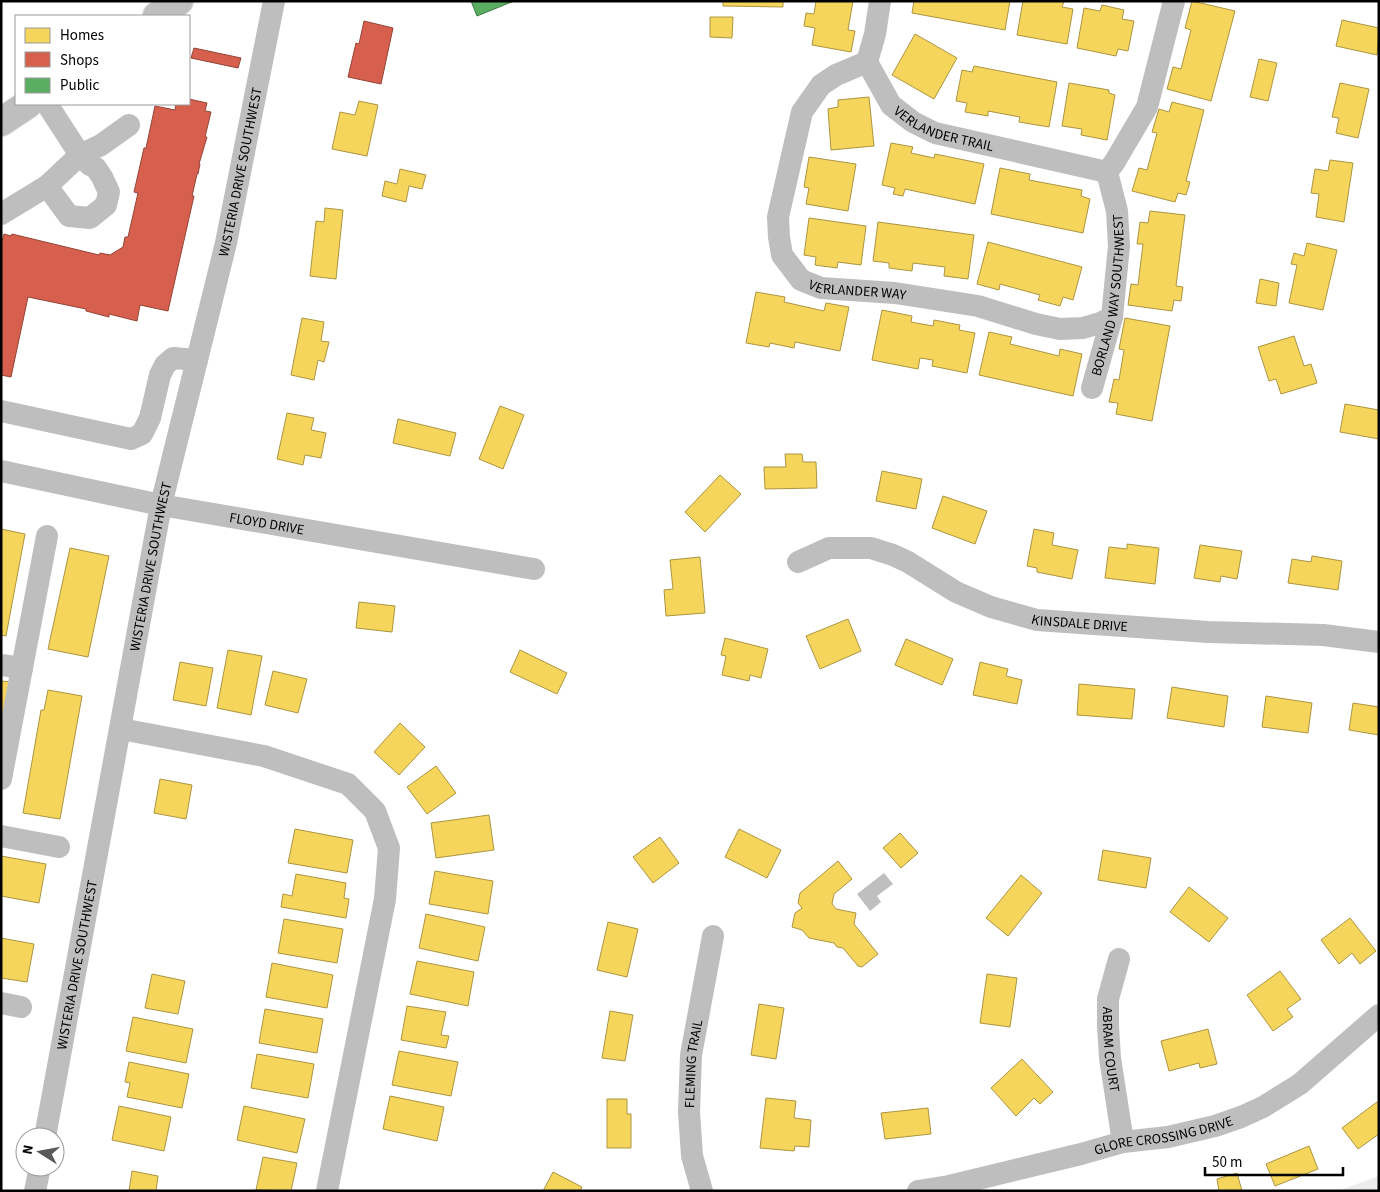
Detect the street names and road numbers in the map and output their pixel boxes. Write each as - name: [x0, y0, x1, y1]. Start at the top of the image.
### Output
- street label: WISTERIA DRIVE SOUTHWEST: [214, 85, 268, 259]
- street label: VERLANDER TRAIL: [889, 102, 996, 157]
- street label: BORLAND WAY SOUTHWEST: [1087, 213, 1130, 378]
- street label: VERLANDER WAY: [805, 275, 908, 306]
- street label: WISTERIA DRIVE SOUTHWEST: [125, 480, 177, 653]
- street label: FLOYD DRIVE: [228, 508, 306, 540]
- street label: KINSDALE DRIVE: [1029, 610, 1128, 637]
- street label: WISTERIA DRIVE SOUTHWEST: [52, 878, 103, 1052]
- street label: ABRAM COURT: [1097, 1007, 1124, 1094]
- street label: FLEMING TRAIL: [680, 1018, 708, 1108]
- street label: GLORE CROSSING DRIVE: [1092, 1111, 1236, 1161]

